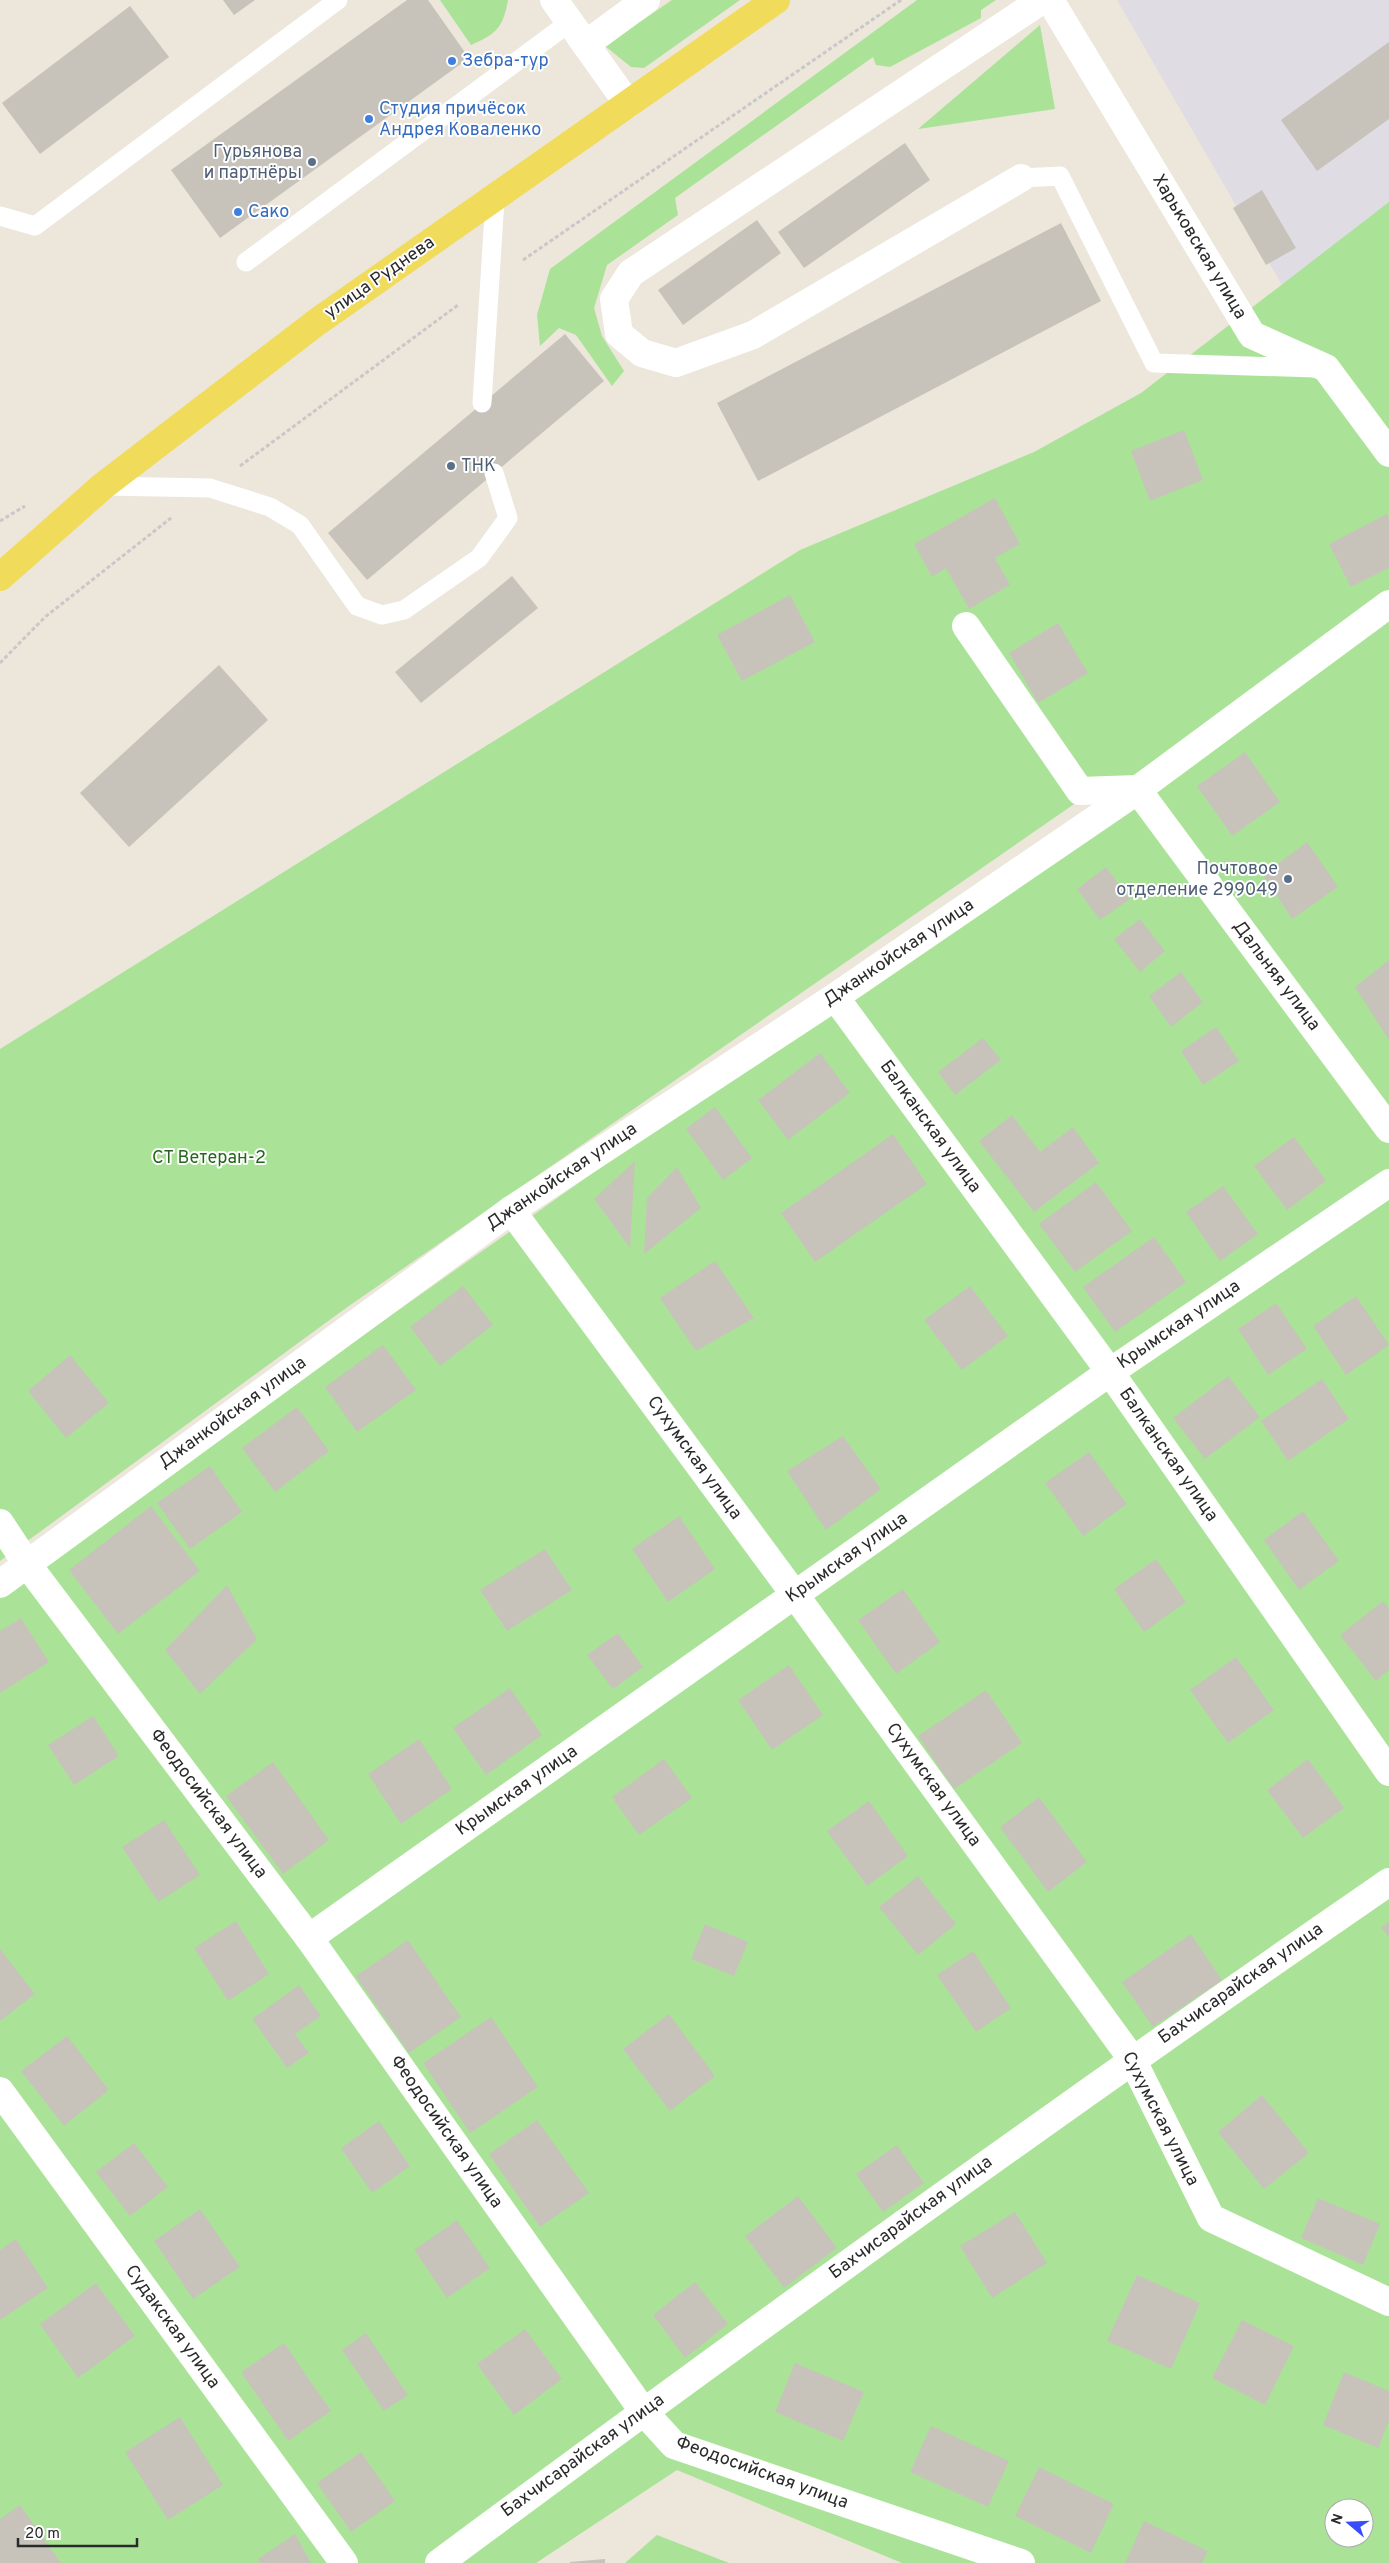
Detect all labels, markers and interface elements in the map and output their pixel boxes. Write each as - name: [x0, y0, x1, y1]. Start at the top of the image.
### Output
- place label: Зебра-тур: [462, 50, 549, 73]
- marker: Зебра-тур: [446, 55, 458, 67]
- place label: Студия причёсок Андрея Коваленко: [379, 98, 541, 142]
- marker: Студия причёсок Андрея Коваленко: [363, 113, 375, 125]
- place label: Гурьянова и партнёры: [204, 141, 302, 185]
- marker: Гурьянова и партнёры: [306, 156, 318, 168]
- street label: Харьковская улица: [1147, 170, 1251, 324]
- place label: Сако: [248, 201, 289, 224]
- marker: Сако: [232, 206, 244, 218]
- street label: улица Руднева: [320, 231, 440, 325]
- place label: ТНК: [461, 455, 496, 478]
- marker: ТНК: [445, 460, 457, 472]
- place label: Почтовое отделение 299049: [1116, 858, 1278, 902]
- marker: Почтовое отделение 299049: [1282, 873, 1294, 885]
- street label: Джанкойская улица: [819, 894, 979, 1012]
- street label: Дальняя улица: [1227, 916, 1325, 1036]
- street label: Балканская улица: [874, 1056, 986, 1198]
- street label: Джанкойская улица: [482, 1118, 642, 1236]
- park label: СТ Ветеран-2: [152, 1147, 266, 1170]
- street label: Крымская улица: [1113, 1275, 1245, 1375]
- street label: Джанкойская улица: [155, 1352, 311, 1474]
- street label: Балканская улица: [1113, 1384, 1223, 1526]
- street label: Сухумская улица: [641, 1391, 747, 1525]
- street label: Крымская улица: [782, 1507, 912, 1609]
- street label: Сухумская улица: [880, 1718, 986, 1852]
- street label: Феодосийская улица: [144, 1724, 272, 1884]
- street label: Крымская улица: [452, 1740, 582, 1842]
- street label: Бахчисарайская улица: [1154, 1918, 1328, 2050]
- street label: Сухумская улица: [1116, 2048, 1204, 2190]
- street label: Феодосийская улица: [384, 2051, 508, 2213]
- street label: Бахчисарайская улица: [825, 2151, 997, 2285]
- street label: Судакская улица: [119, 2261, 225, 2393]
- street label: Бахчисарайская улица: [497, 2389, 669, 2523]
- street label: Феодосийская улица: [673, 2431, 851, 2515]
- north arrow: [1324, 2498, 1374, 2548]
- text: N: [1328, 2512, 1348, 2527]
- scale bar: [18, 2516, 136, 2548]
- text: 20 m: [25, 2525, 60, 2544]

